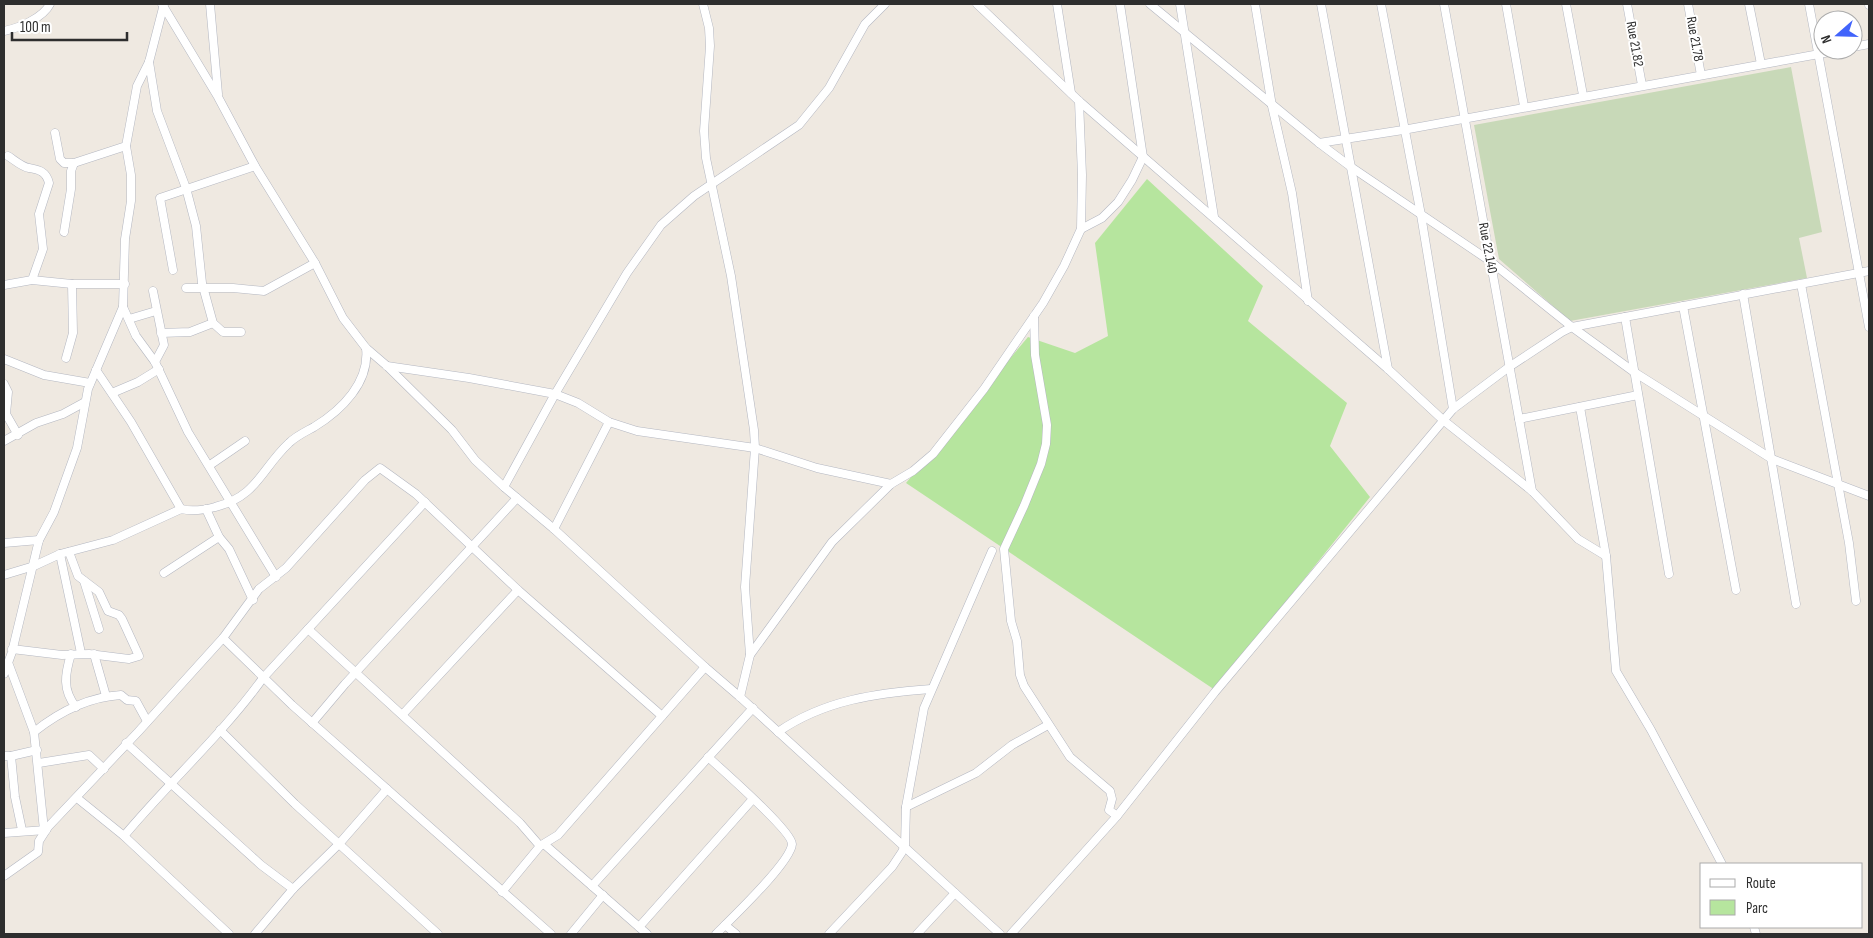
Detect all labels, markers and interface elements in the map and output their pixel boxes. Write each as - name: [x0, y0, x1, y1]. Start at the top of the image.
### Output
- scale bar: [12, 10, 128, 42]
- north arrow: [1813, 10, 1863, 60]
- street label: Rue 21.78: [1683, 15, 1707, 63]
- text: 100 m: [20, 18, 51, 37]
- street label: Rue 21.82: [1623, 20, 1647, 68]
- text: N: [1817, 33, 1836, 46]
- street label: Rue 22.140: [1475, 221, 1501, 275]
- legend: [1700, 863, 1863, 928]
- text: Route: [1746, 874, 1776, 893]
- text: Parc: [1746, 899, 1768, 918]

